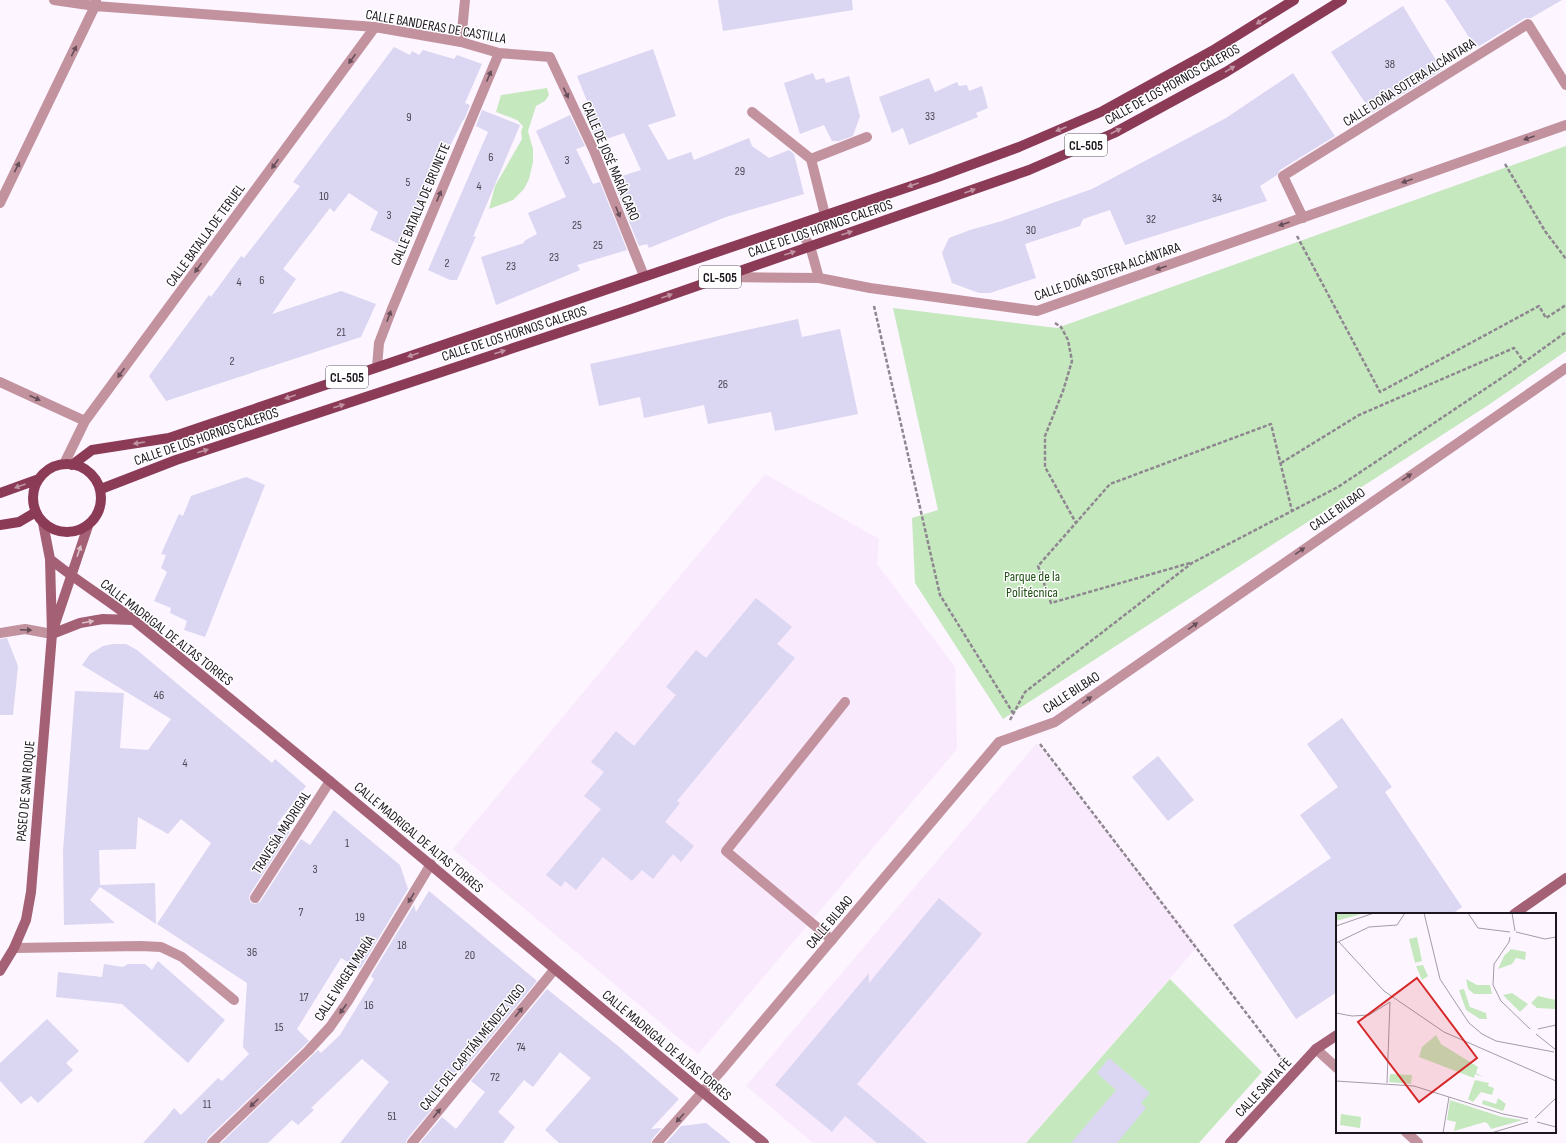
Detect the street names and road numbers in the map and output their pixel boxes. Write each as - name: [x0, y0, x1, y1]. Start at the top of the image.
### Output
- street label: CALLE BANDERAS DE CASTILLA: [364, 6, 508, 47]
- street label: CALLE DOÑA SOTERA ALCÁNTARA: [1340, 34, 1480, 130]
- street label: CALLE DE LOS HORNOS CALEROS: [1102, 40, 1243, 129]
- street label: CALLE DE JOSÉ MARÍA CARO: [578, 99, 643, 223]
- road number: CL-505: [1065, 134, 1107, 156]
- street label: CALLE BATALLA DE BRUNETE: [387, 140, 454, 268]
- street label: CALLE BATALLA DE TERUEL: [162, 180, 248, 290]
- street label: CALLE DE LOS HORNOS CALEROS: [746, 196, 895, 261]
- street label: CALLE DOÑA SOTERA ALCÁNTARA: [1032, 238, 1183, 304]
- road number: CL-505: [699, 266, 741, 288]
- street label: CALLE DE LOS HORNOS CALEROS: [439, 302, 589, 365]
- road number: CL-505: [326, 366, 368, 388]
- street label: CALLE DE LOS HORNOS CALEROS: [132, 404, 281, 469]
- street label: CALLE BILBAO: [1306, 484, 1369, 535]
- street label: CALLE MADRIGAL DE ALTAS TORRES: [97, 575, 236, 689]
- street label: CALLE BILBAO: [1040, 668, 1103, 717]
- street label: PASEO DE SAN ROQUE: [13, 740, 38, 842]
- street label: CALLE MADRIGAL DE ALTAS TORRES: [351, 778, 487, 896]
- street label: TRAVESÍA MADRIGAL: [248, 788, 315, 877]
- street label: CALLE BILBAO: [802, 892, 857, 952]
- street label: CALLE VIRGEN MARÍA: [310, 932, 379, 1024]
- street label: CALLE DEL CAPITÁN MÉNDEZ VIGO: [416, 980, 529, 1114]
- street label: CALLE MADRIGAL DE ALTAS TORRES: [599, 986, 735, 1104]
- street label: CALLE SANTA FE: [1232, 1054, 1295, 1121]

